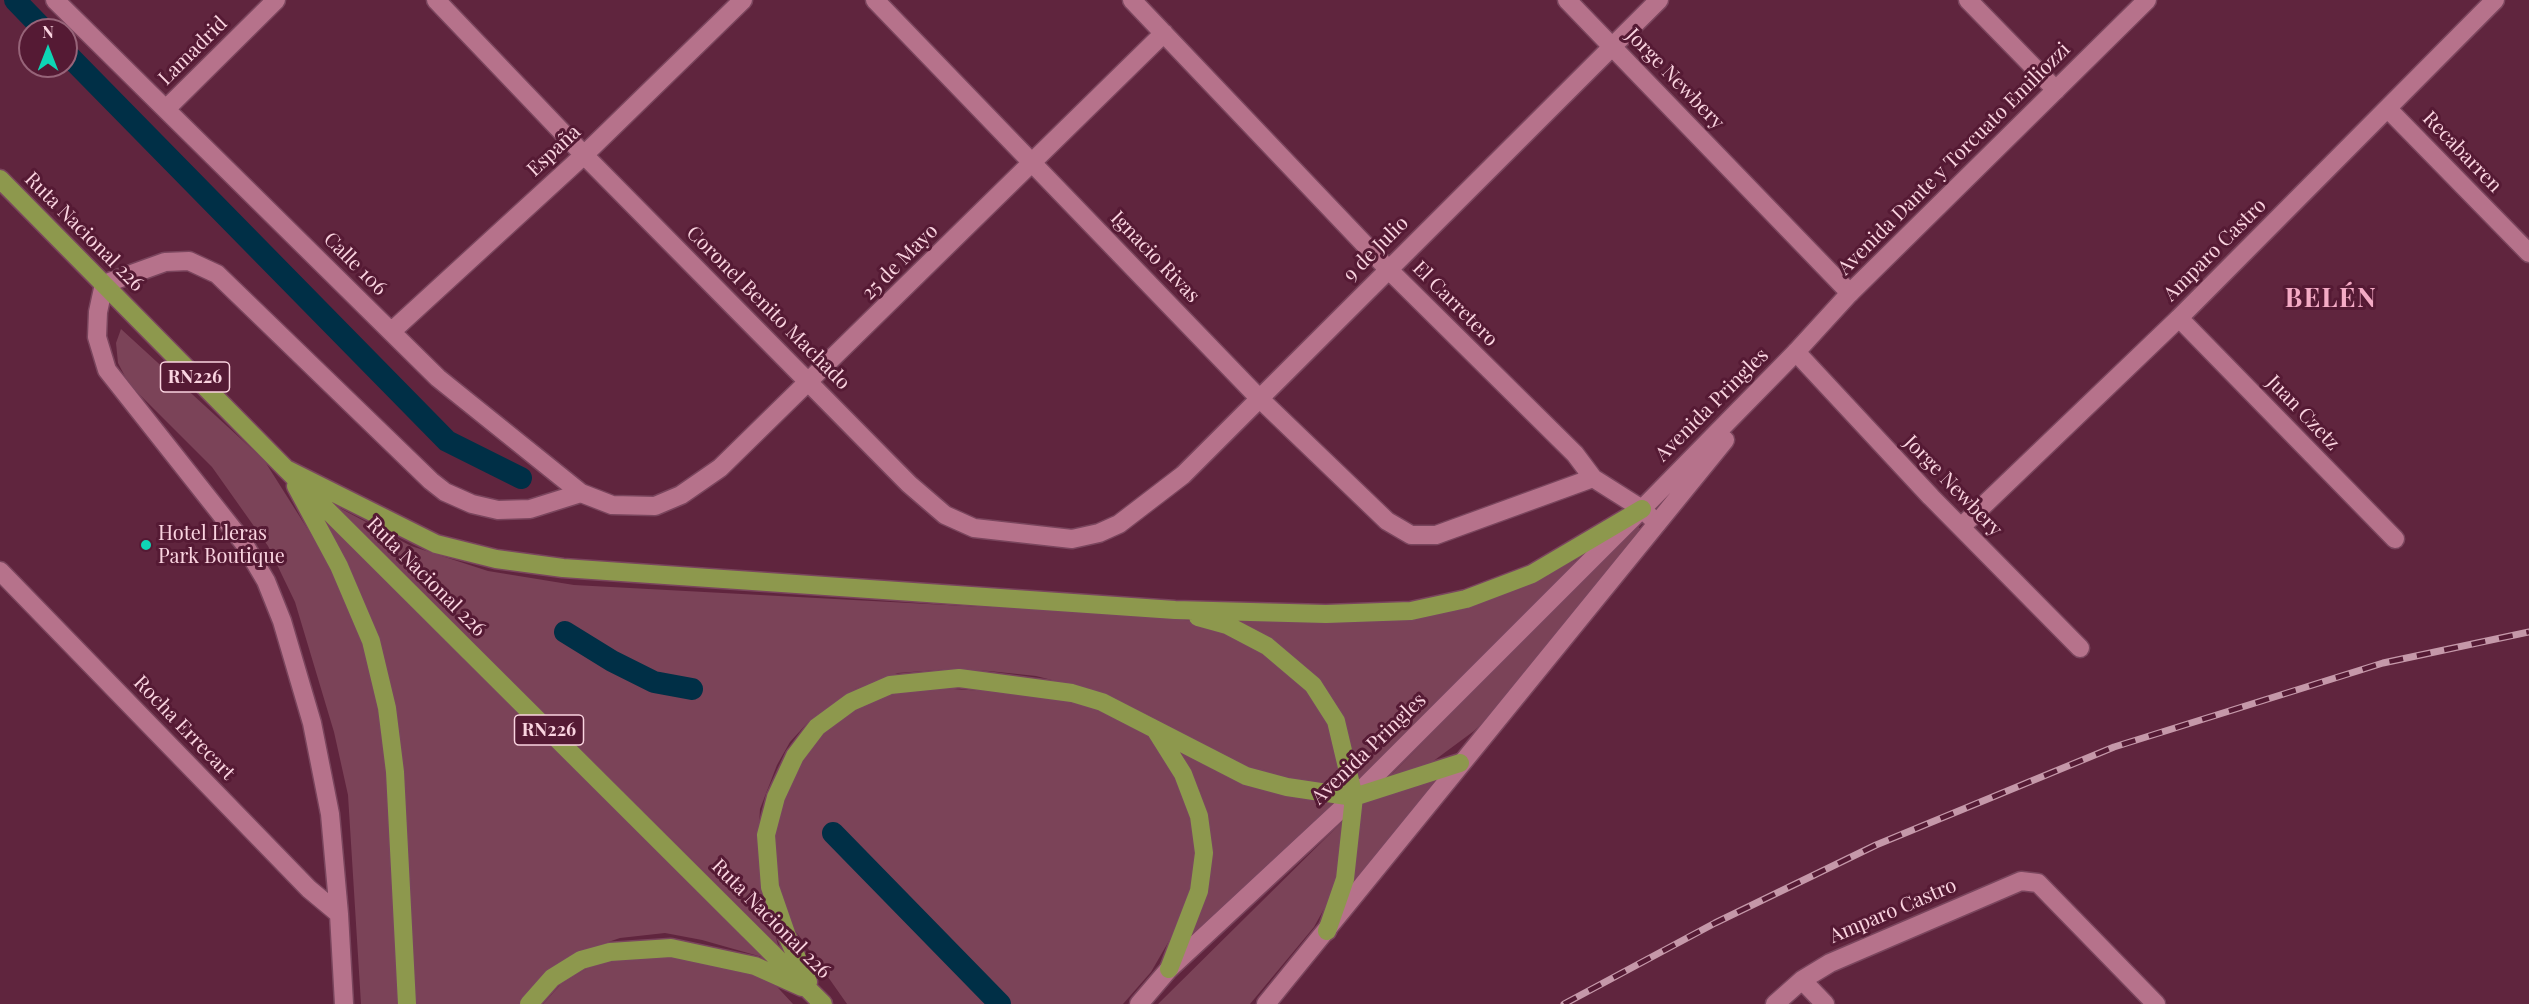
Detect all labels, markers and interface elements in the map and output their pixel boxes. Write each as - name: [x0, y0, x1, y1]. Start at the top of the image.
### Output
- street label: Lamadrid: [154, 12, 232, 90]
- north arrow: [18, 18, 78, 78]
- text: N: [42, 21, 54, 42]
- street label: Jorge Newbery: [1621, 24, 1729, 134]
- street label: Avenida Dante y Torcuato Emiliozzi: [1833, 38, 2075, 280]
- street label: Recabarren: [2417, 106, 2507, 198]
- street label: España: [522, 120, 586, 182]
- street label: Ruta Nacional 226: [19, 167, 149, 297]
- street label: Amparo Castro: [2159, 194, 2271, 306]
- street label: Ignacio Rivas: [1105, 206, 1205, 308]
- street label: 9 de Julio: [1338, 211, 1414, 287]
- street label: 25 de Mayo: [857, 219, 943, 305]
- street label: Coronel Benito Machado: [681, 221, 855, 395]
- street label: Calle 106: [318, 227, 392, 301]
- street label: El Carretero: [1407, 256, 1503, 352]
- district label: BELÉN: [2285, 283, 2377, 315]
- street label: Avenida Pringles: [1650, 343, 1774, 467]
- road number: RN226: [160, 362, 230, 392]
- street label: Juan Czetz: [2261, 371, 2345, 455]
- street label: Jorge Newbery: [1899, 431, 2007, 541]
- street label: Ruta Nacional 226: [361, 512, 491, 642]
- place label: Hotel Lleras Park Boutique: [158, 522, 285, 569]
- marker: Hotel Lleras Park Boutique: [139, 538, 153, 552]
- street label: Rocha Errecart: [128, 671, 240, 785]
- street label: Avenida Pringles: [1307, 688, 1431, 810]
- road number: RN226: [514, 715, 584, 745]
- street label: Ruta Nacional 226: [706, 854, 836, 984]
- street label: Amparo Castro: [1826, 873, 1960, 949]

